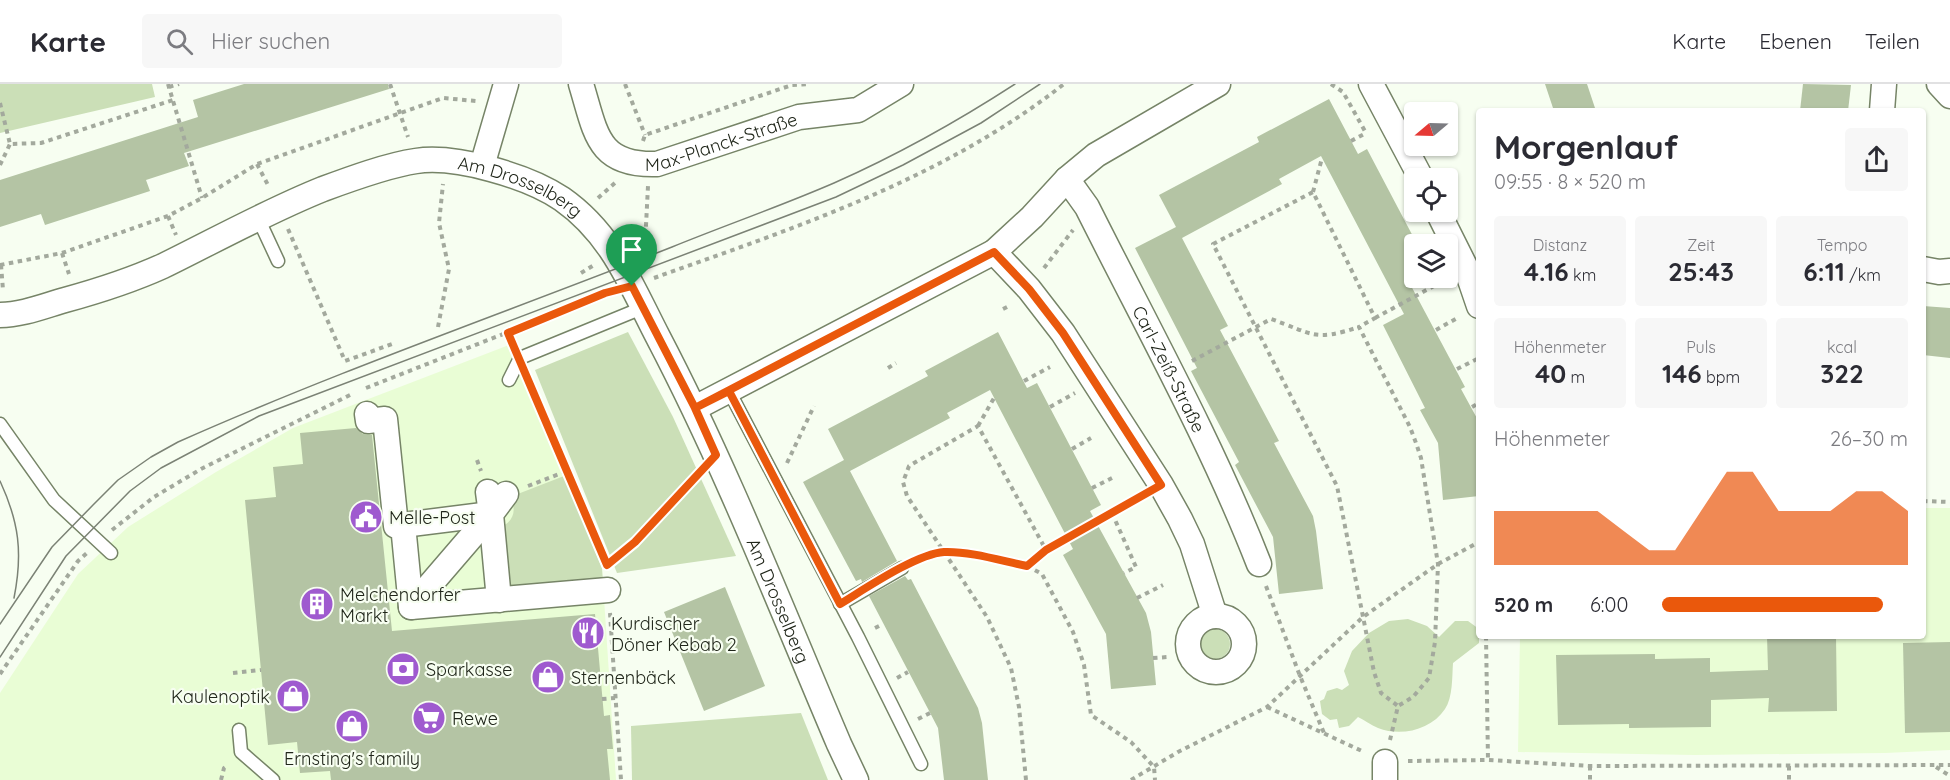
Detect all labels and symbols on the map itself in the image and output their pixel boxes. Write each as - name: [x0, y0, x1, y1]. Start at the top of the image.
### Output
- north arrow: [1404, 102, 1458, 156]
- street label: Max-Planck-Straße: [645, 107, 800, 176]
- street label: Am Drosselberg: [456, 151, 588, 222]
- pin: [606, 224, 657, 286]
- street label: Carl-Zeiß-Straße: [1128, 301, 1211, 436]
- public building icon: Melle-Post: [348, 499, 384, 535]
- place label: Melle-Post: [389, 506, 475, 529]
- street label: Am Drosselberg: [742, 535, 815, 667]
- place label: Melchendorfer Markt: [340, 583, 461, 627]
- building icon: Melchendorfer Markt: [299, 586, 335, 622]
- place label: Kurdischer Döner Kebab 2: [611, 612, 737, 656]
- restaurant icon: Kurdischer Döner Kebab 2: [570, 615, 606, 651]
- bank icon: Sparkasse: [385, 651, 421, 687]
- place label: Sparkasse: [426, 658, 512, 681]
- shop icon: Sternenbäck: [530, 659, 566, 695]
- place label: Sternenbäck: [571, 666, 676, 689]
- shop icon: Kaulenoptik: [275, 678, 311, 714]
- place label: Kaulenoptik: [171, 685, 270, 708]
- supermarket icon: Rewe: [411, 700, 447, 736]
- place label: Rewe: [452, 707, 498, 730]
- shop icon: Ernsting's family: [334, 708, 370, 744]
- place label: Ernsting's family: [284, 747, 420, 770]

